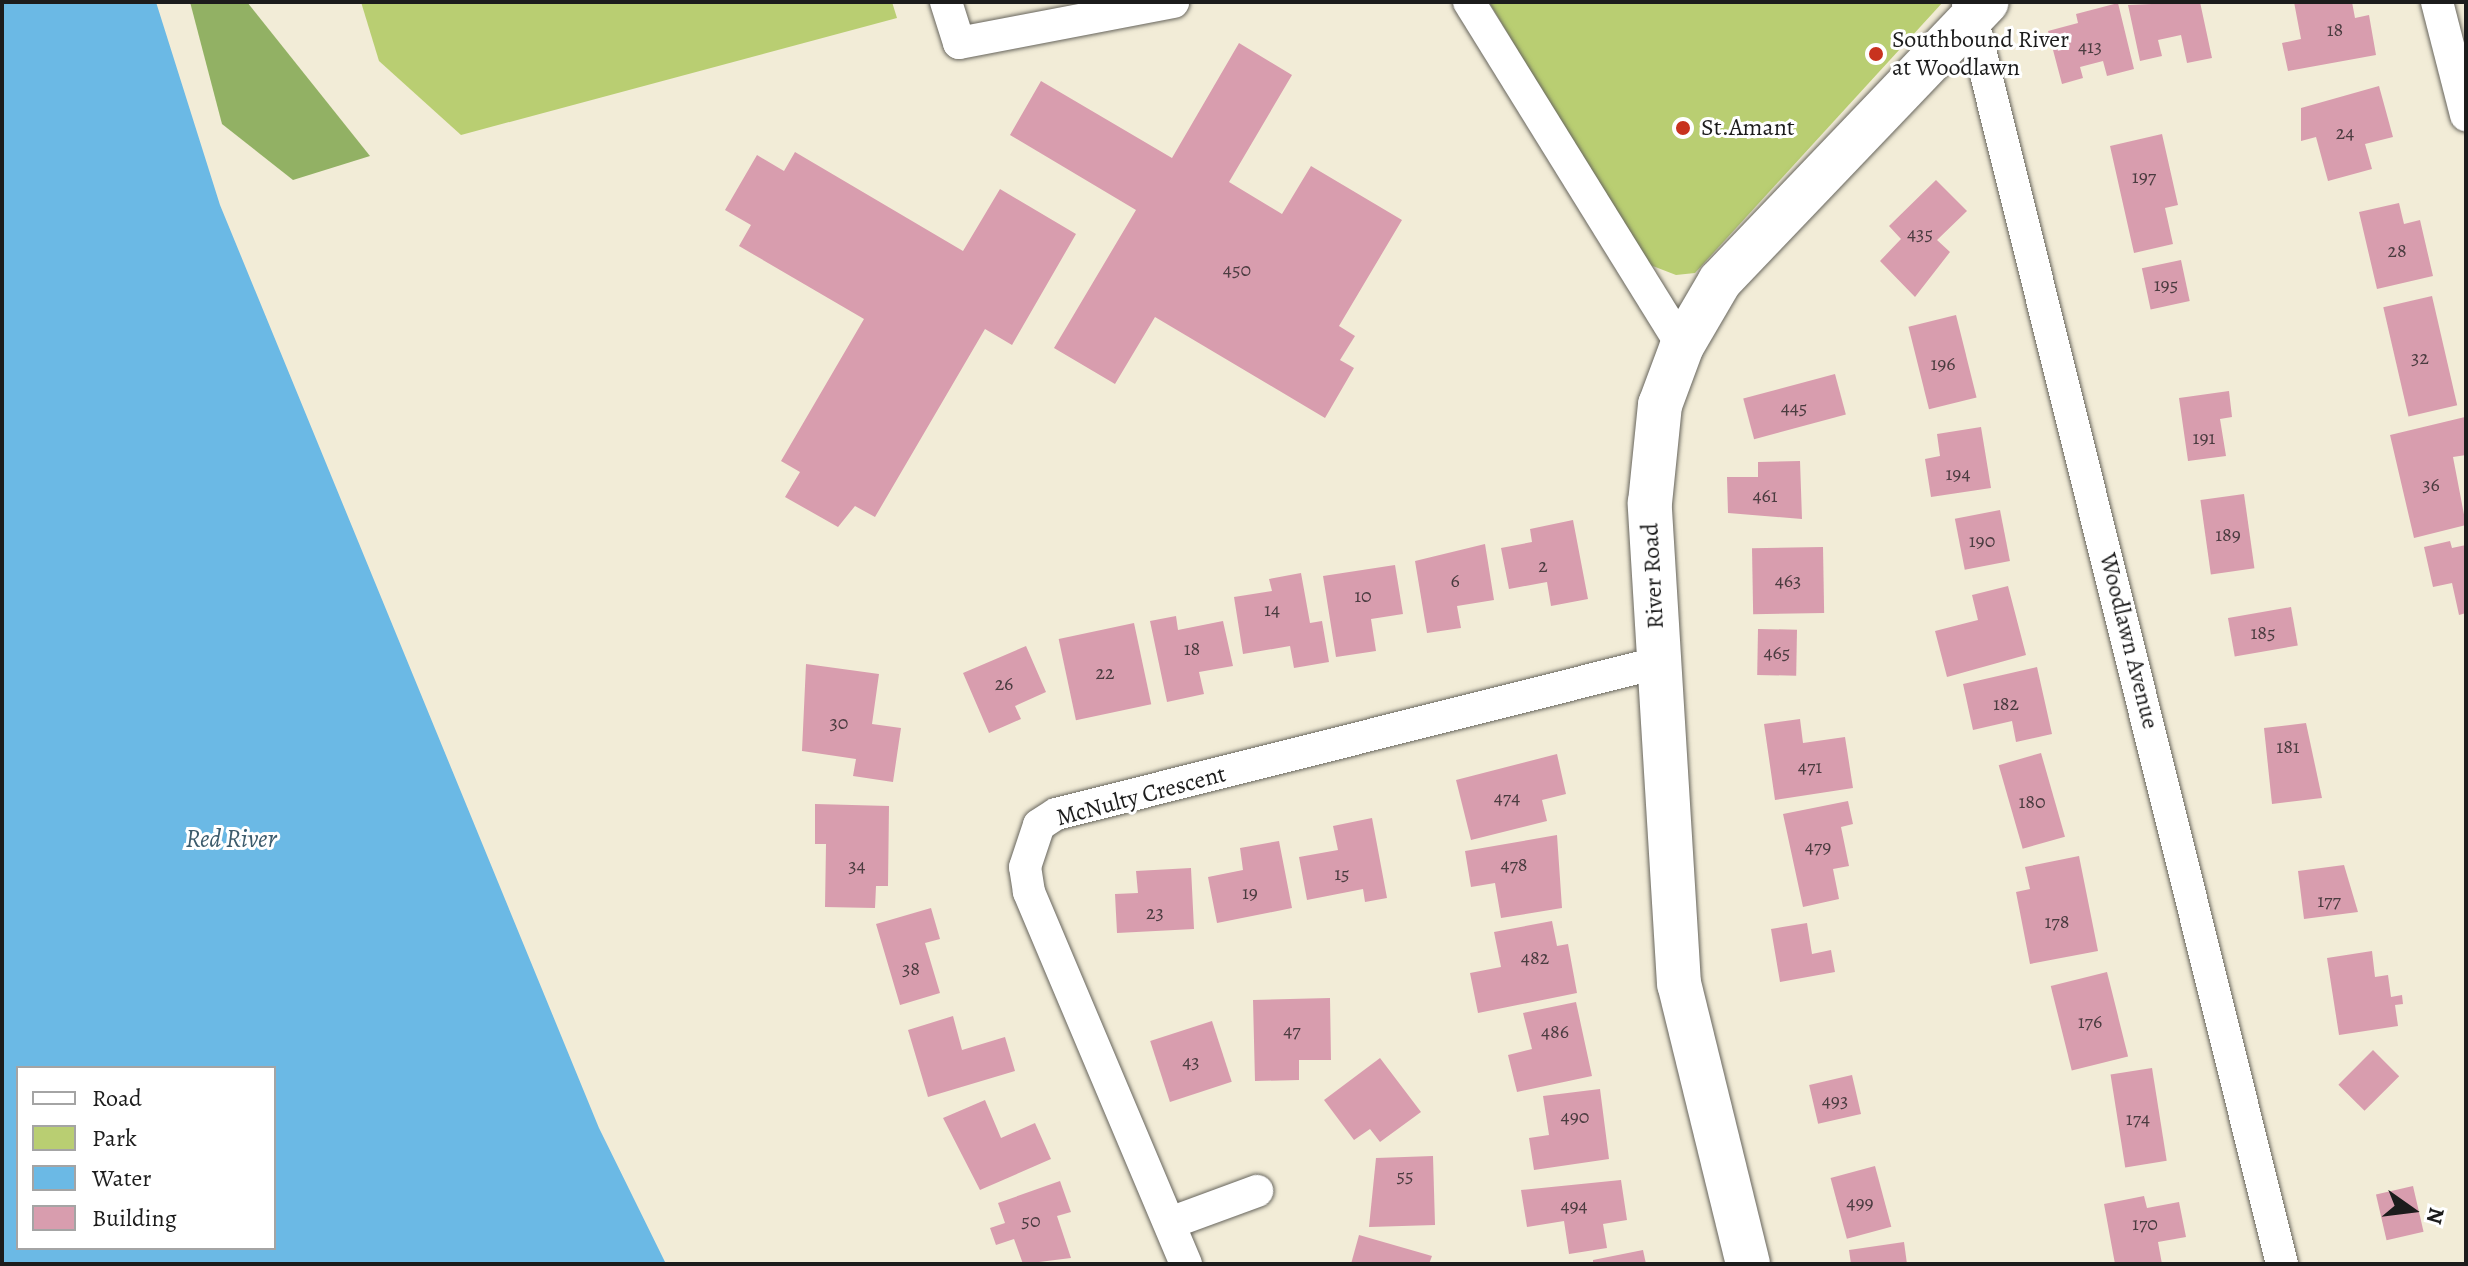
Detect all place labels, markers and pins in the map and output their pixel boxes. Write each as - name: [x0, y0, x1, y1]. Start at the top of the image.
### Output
- place label: Southbound River at Woodlawn: [1892, 26, 2069, 82]
- marker: Southbound River at Woodlawn: [1867, 45, 1885, 63]
- place label: St.Amant: [1701, 114, 1795, 142]
- marker: St.Amant: [1672, 117, 1694, 139]

